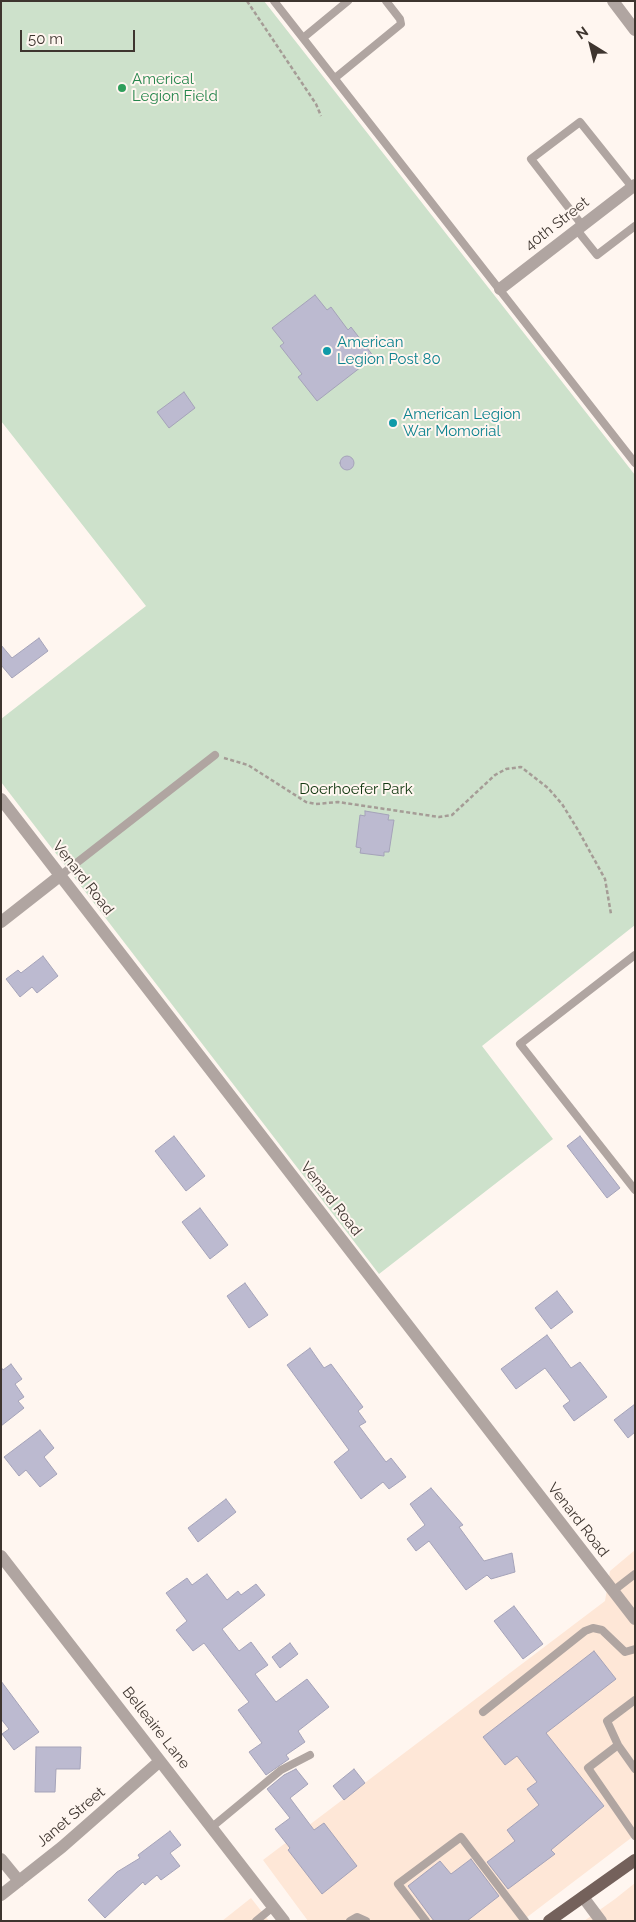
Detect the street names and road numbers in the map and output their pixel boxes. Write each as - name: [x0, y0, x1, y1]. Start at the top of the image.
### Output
- street label: 40th Street: [521, 193, 593, 255]
- street label: Venard Road: [48, 837, 118, 919]
- street label: Venard Road: [296, 1158, 366, 1240]
- street label: Venard Road: [543, 1479, 613, 1561]
- street label: Belleaire Lane: [118, 1683, 194, 1773]
- street label: Janet Street: [33, 1783, 109, 1851]

